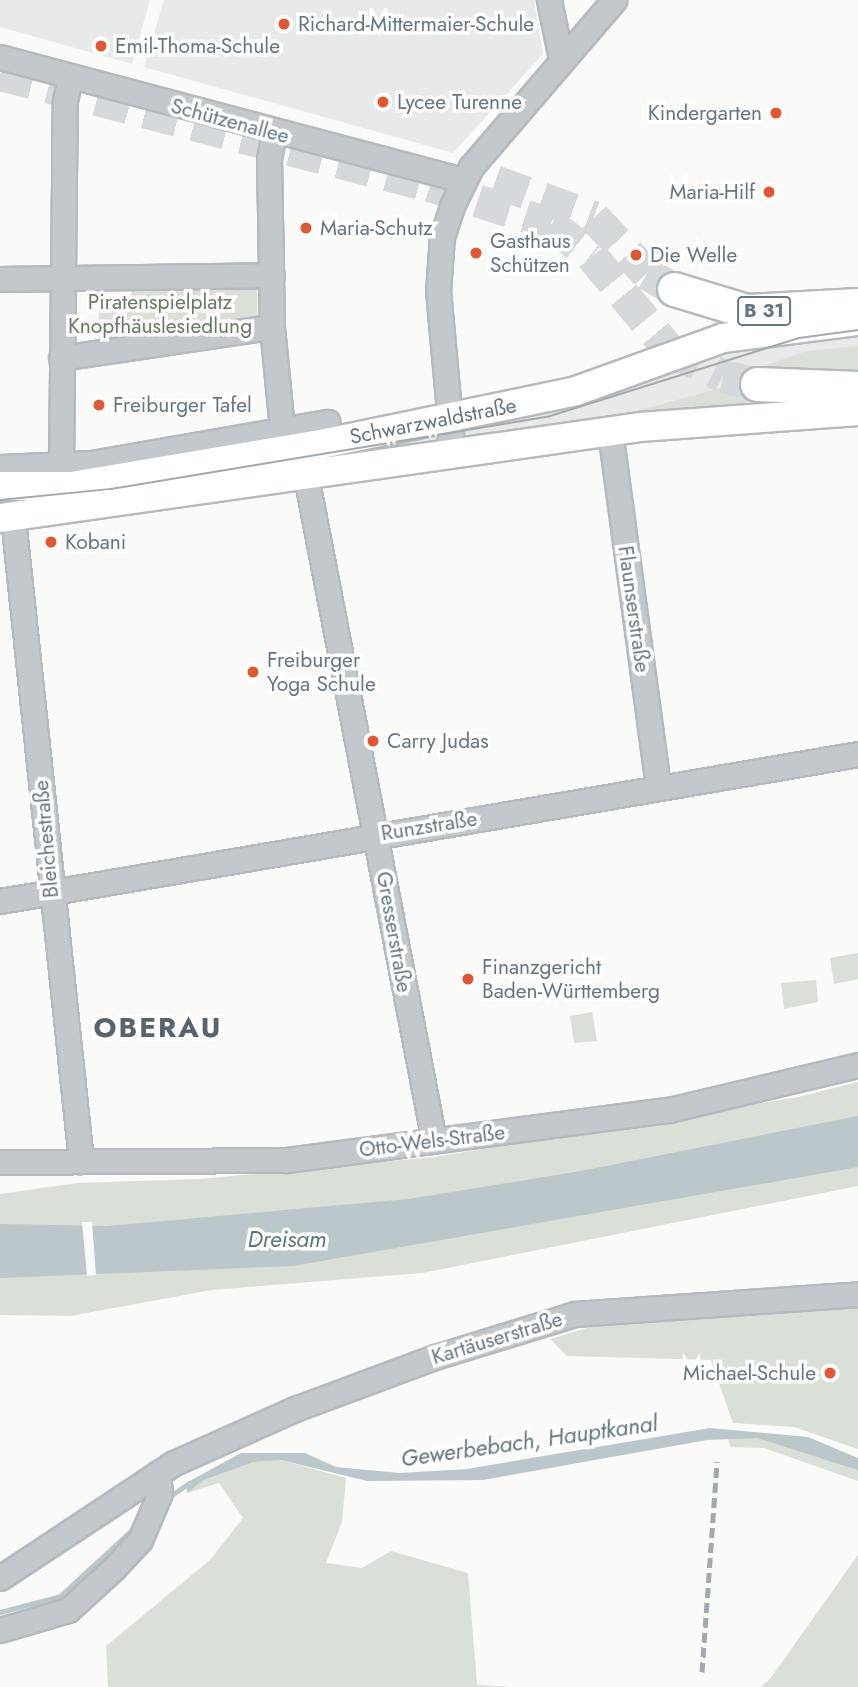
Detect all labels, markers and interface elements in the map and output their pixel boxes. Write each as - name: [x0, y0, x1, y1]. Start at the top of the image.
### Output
- place label: Richard-Mittermaier-Schule: [298, 11, 534, 37]
- marker: Richard-Mittermaier-Schule: [276, 16, 292, 32]
- place label: Emil-Thoma-Schule: [115, 33, 280, 59]
- marker: Emil-Thoma-Schule: [93, 38, 109, 54]
- place label: Lycee Turenne: [397, 89, 522, 115]
- street label: Schützenallee: [168, 93, 292, 149]
- marker: Lycee Turenne: [375, 94, 391, 110]
- place label: Kindergarten: [648, 100, 762, 126]
- marker: Kindergarten: [768, 105, 784, 121]
- place label: Maria-Hilf: [669, 179, 755, 205]
- marker: Maria-Hilf: [761, 184, 777, 200]
- place label: Maria-Schutz: [320, 215, 433, 241]
- marker: Maria-Schutz: [298, 220, 314, 236]
- place label: Gasthaus Schützen: [490, 228, 570, 278]
- place label: Die Welle: [650, 242, 737, 268]
- marker: Gasthaus Schützen: [468, 245, 484, 261]
- marker: Die Welle: [628, 247, 644, 263]
- park label: Piratenspielplatz Knopfhäuslesiedlung: [68, 289, 252, 339]
- road number: B 31: [736, 296, 792, 326]
- place label: Freiburger Tafel: [113, 392, 252, 418]
- street label: Schwarzwaldstraße: [347, 392, 519, 450]
- marker: Freiburger Tafel: [91, 397, 107, 413]
- place label: Kobani: [65, 529, 126, 555]
- marker: Kobani: [43, 534, 59, 550]
- street label: Flaunserstraße: [613, 544, 655, 674]
- place label: Freiburger Yoga Schule: [267, 647, 376, 697]
- marker: Freiburger Yoga Schule: [245, 664, 261, 680]
- place label: Carry Judas: [387, 728, 489, 754]
- marker: Carry Judas: [365, 733, 381, 749]
- street label: Bleichestraße: [28, 779, 64, 899]
- street label: Runzstraße: [379, 806, 479, 846]
- street label: Gresserstraße: [371, 870, 417, 994]
- place label: Finanzgericht Baden-Württemberg: [482, 954, 660, 1004]
- marker: Finanzgericht Baden-Württemberg: [460, 971, 476, 987]
- district label: OBERAU: [94, 1011, 222, 1045]
- street label: Otto-Wels-Straße: [358, 1120, 506, 1162]
- water label: Dreisam: [248, 1225, 326, 1253]
- street label: Kartäuserstraße: [429, 1306, 565, 1370]
- place label: Michael-Schule: [683, 1360, 816, 1386]
- marker: Michael-Schule: [822, 1365, 838, 1381]
- water label: Gewerbebach, Hauptkanal: [399, 1409, 659, 1473]

